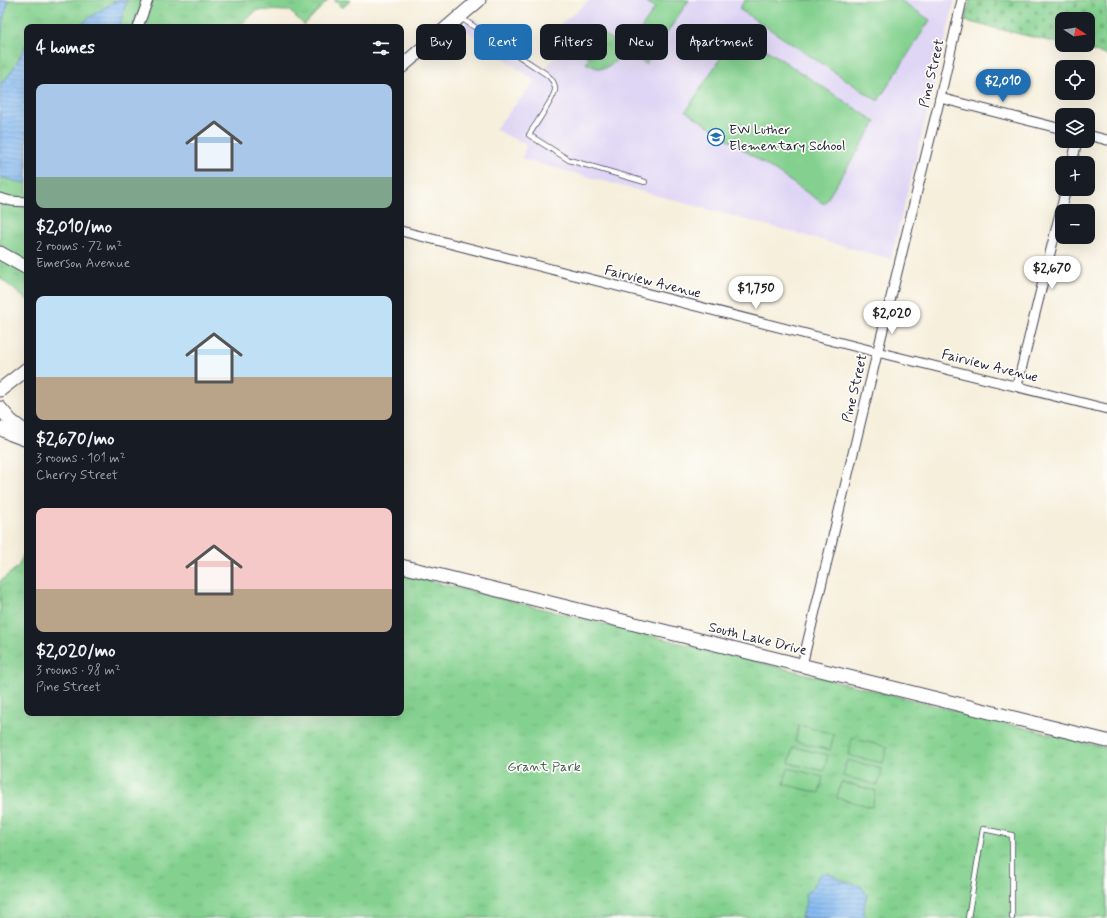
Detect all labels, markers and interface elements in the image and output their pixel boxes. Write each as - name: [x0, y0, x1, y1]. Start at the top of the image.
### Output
- north arrow: [1055, 12, 1095, 52]
- map controls: [1055, 12, 1095, 244]
- chip: Buy: [416, 24, 466, 60]
- chip: Rent: [474, 24, 532, 60]
- chip: Filters: [540, 24, 607, 60]
- chip: New: [615, 24, 668, 60]
- chip: Apartment: [676, 24, 767, 60]
- text: 4 homes: [36, 37, 95, 59]
- icon: filters: [370, 37, 392, 59]
- street label: Pine Street: [915, 37, 949, 109]
- button: locate: [1055, 60, 1095, 100]
- pin: $2,010: [970, 69, 1036, 103]
- text: $2,010: [985, 73, 1021, 90]
- button: layers: [1055, 108, 1095, 148]
- icon: home: [178, 110, 250, 182]
- place label: EW Luther Elementary School: [729, 121, 845, 155]
- school or university icon: EW Luther Elementary School: [706, 127, 726, 147]
- button: +: [1055, 156, 1095, 196]
- button: −: [1055, 204, 1095, 244]
- text: $2,010/mo: [36, 216, 112, 238]
- text: 2 rooms · 72 m²: [36, 238, 122, 255]
- text: Emerson Avenue: [36, 255, 130, 272]
- pin: $2,670: [1019, 256, 1085, 290]
- text: $2,670: [1033, 260, 1071, 277]
- street label: Fairview Avenue: [603, 261, 703, 303]
- pin: $1,750: [723, 276, 789, 310]
- text: $1,750: [737, 280, 775, 297]
- pin: $2,020: [859, 301, 925, 335]
- text: $2,020: [872, 305, 912, 322]
- icon: home: [178, 322, 250, 394]
- street label: Fairview Avenue: [940, 345, 1040, 387]
- street label: Pine Street: [838, 352, 872, 424]
- text: $2,670/mo: [36, 428, 115, 450]
- text: 3 rooms · 101 m²: [36, 450, 125, 467]
- text: Cherry Street: [36, 467, 118, 484]
- icon: home: [178, 534, 250, 606]
- street label: South Lake Drive: [707, 618, 809, 660]
- text: $2,020/mo: [36, 640, 116, 662]
- text: 3 rooms · 98 m²: [36, 662, 121, 679]
- text: Pine Street: [36, 679, 101, 696]
- park label: Grant Park: [507, 758, 581, 776]

